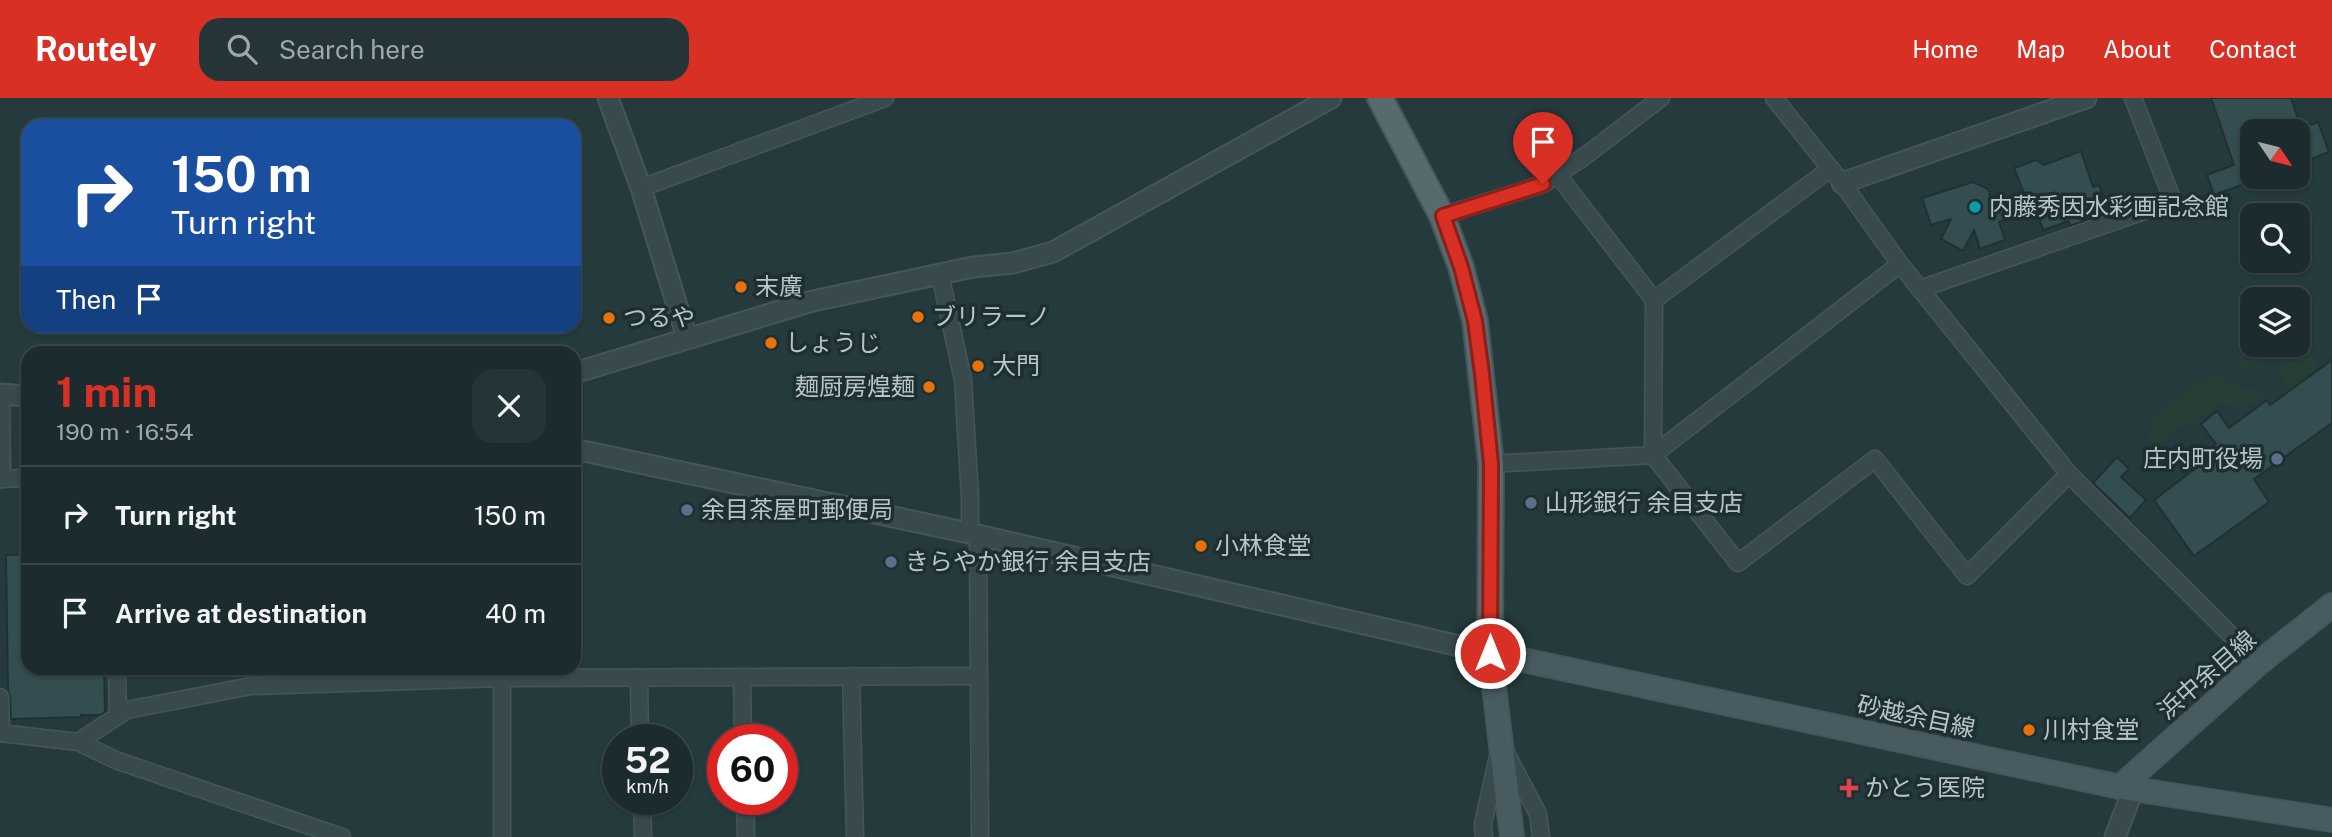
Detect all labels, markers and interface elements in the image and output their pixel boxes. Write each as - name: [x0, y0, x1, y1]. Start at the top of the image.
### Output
- search box: [199, 18, 689, 81]
- text: Routely: [35, 30, 157, 68]
- icon: search: [223, 30, 261, 68]
- text: Search here: [279, 34, 425, 65]
- text: Home: [1912, 35, 1978, 63]
- text: Map: [2016, 35, 2065, 63]
- text: About: [2103, 35, 2171, 63]
- text: Contact: [2209, 35, 2297, 63]
- pin: [1513, 112, 1573, 184]
- north arrow: [2240, 119, 2310, 189]
- map controls: [2240, 119, 2310, 357]
- icon: arrive: [1524, 123, 1562, 161]
- text: 150 m: [171, 145, 312, 203]
- icon: right: [56, 147, 147, 238]
- place label: 内藤秀因水彩画記念館: [1989, 192, 2229, 220]
- marker: 内藤秀因水彩画記念館: [1967, 199, 1983, 215]
- button: search: [2240, 203, 2310, 273]
- text: Turn right: [171, 204, 316, 241]
- place label: 末廣: [755, 272, 803, 300]
- marker: 末廣: [733, 279, 749, 295]
- icon: arrive: [130, 280, 168, 318]
- text: Then: [56, 284, 116, 315]
- button: layers: [2240, 287, 2310, 357]
- place label: ブリラーノ: [932, 302, 1051, 330]
- place label: つるや: [623, 303, 695, 331]
- marker: ブリラーノ: [910, 309, 926, 325]
- marker: つるや: [601, 310, 617, 326]
- place label: しょうじ: [785, 328, 881, 356]
- marker: しょうじ: [763, 335, 779, 351]
- place label: 大門: [992, 351, 1040, 379]
- marker: 大門: [970, 358, 986, 374]
- text: 1 min: [56, 367, 157, 416]
- button: close: [472, 369, 546, 443]
- place label: 麺厨房煌麺: [795, 372, 915, 400]
- marker: 麺厨房煌麺: [921, 379, 937, 395]
- text: 190 m · 16:54: [56, 418, 194, 445]
- place label: 庄内町役場: [2143, 444, 2263, 472]
- marker: 庄内町役場: [2269, 451, 2285, 467]
- place label: 山形銀行 余目支店: [1545, 488, 1743, 516]
- place label: 余目茶屋町郵便局: [701, 495, 893, 523]
- marker: 山形銀行 余目支店: [1523, 495, 1539, 511]
- icon: right: [56, 496, 94, 534]
- text: Turn right: [115, 500, 237, 531]
- text: 150 m: [474, 500, 546, 531]
- marker: 余目茶屋町郵便局: [679, 502, 695, 518]
- place label: 小林食堂: [1215, 531, 1311, 559]
- marker: 小林食堂: [1193, 538, 1209, 554]
- place label: きらやか銀行 余目支店: [905, 547, 1151, 575]
- marker: きらやか銀行 余目支店: [883, 554, 899, 570]
- icon: arrive: [56, 594, 94, 632]
- text: Arrive at destination: [115, 598, 367, 629]
- text: 40 m: [485, 598, 546, 629]
- position arrow: [1453, 616, 1527, 690]
- street label: 浜中余目線: [2152, 624, 2261, 724]
- street label: 砂越余目線: [1855, 690, 1978, 742]
- place label: 川村食堂: [2043, 715, 2139, 743]
- marker: 川村食堂: [2021, 722, 2037, 738]
- speed limit sign: 60: [707, 724, 798, 815]
- text: 52: [625, 740, 670, 781]
- place label: かとう医院: [1865, 773, 1985, 801]
- text: km/h: [626, 776, 669, 797]
- marker: かとう医院: [1839, 778, 1859, 798]

